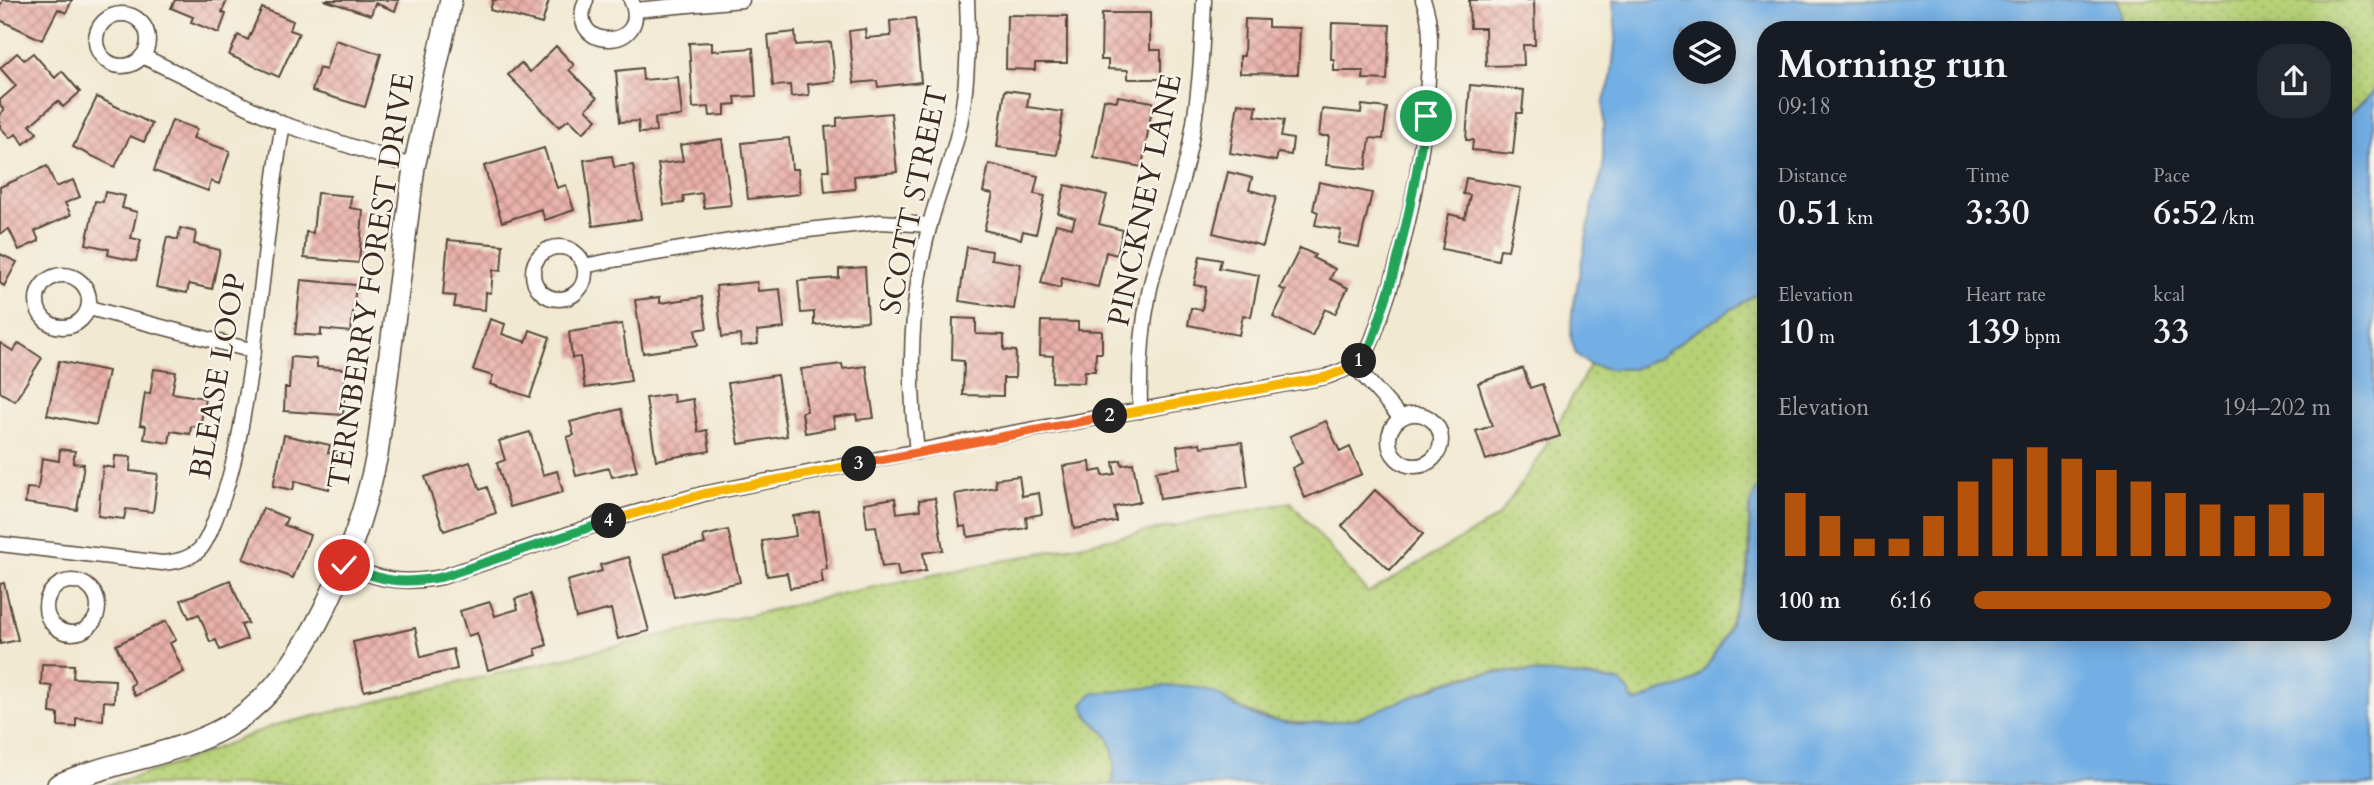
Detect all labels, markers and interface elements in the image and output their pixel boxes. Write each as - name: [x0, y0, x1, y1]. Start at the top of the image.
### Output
- map controls: [1673, 21, 1736, 84]
- button: layers: [1673, 21, 1736, 84]
- text: Morning run: [1778, 39, 2008, 91]
- button: share: [2257, 44, 2331, 118]
- street label: TERNBERRY FOREST DRIVE: [318, 70, 424, 492]
- street label: PINCKNEY LANE: [1098, 70, 1192, 330]
- street label: SCOTT STREET: [870, 82, 958, 318]
- pin: [1396, 86, 1456, 146]
- text: 09:18: [1778, 91, 1831, 122]
- icon: arrive: [1407, 97, 1445, 135]
- text: Distance: [1778, 163, 1847, 189]
- text: Time: [1966, 163, 2010, 189]
- text: Pace: [2153, 163, 2190, 189]
- text: 0.51: [1778, 189, 1842, 237]
- text: 3:30: [1966, 189, 2030, 237]
- text: 6:52: [2153, 189, 2217, 237]
- text: km: [1842, 205, 1873, 231]
- text: /km: [2217, 205, 2255, 231]
- street label: BLEASE LOOP: [180, 270, 256, 482]
- text: Elevation: [1778, 282, 1853, 308]
- text: Heart rate: [1966, 282, 2046, 308]
- text: kcal: [2153, 282, 2185, 308]
- text: 10: [1778, 308, 1814, 356]
- text: 139: [1966, 308, 2019, 356]
- text: 33: [2153, 308, 2189, 356]
- text: m: [1814, 324, 1835, 350]
- text: bpm: [2019, 324, 2061, 350]
- pin: 1: [1342, 344, 1376, 378]
- text: 1: [1354, 347, 1363, 373]
- text: Elevation: [1778, 392, 1869, 423]
- text: 194–202 m: [2222, 392, 2331, 423]
- pin: 2: [1092, 398, 1128, 434]
- text: 2: [1105, 402, 1114, 428]
- pin: 3: [842, 447, 876, 482]
- text: 3: [854, 450, 863, 476]
- pin: 4: [592, 504, 626, 538]
- text: 4: [604, 507, 613, 533]
- pin: [314, 535, 374, 595]
- icon: check: [325, 546, 363, 584]
- text: 100 m: [1778, 585, 1841, 616]
- text: 6:16: [1890, 585, 1931, 616]

